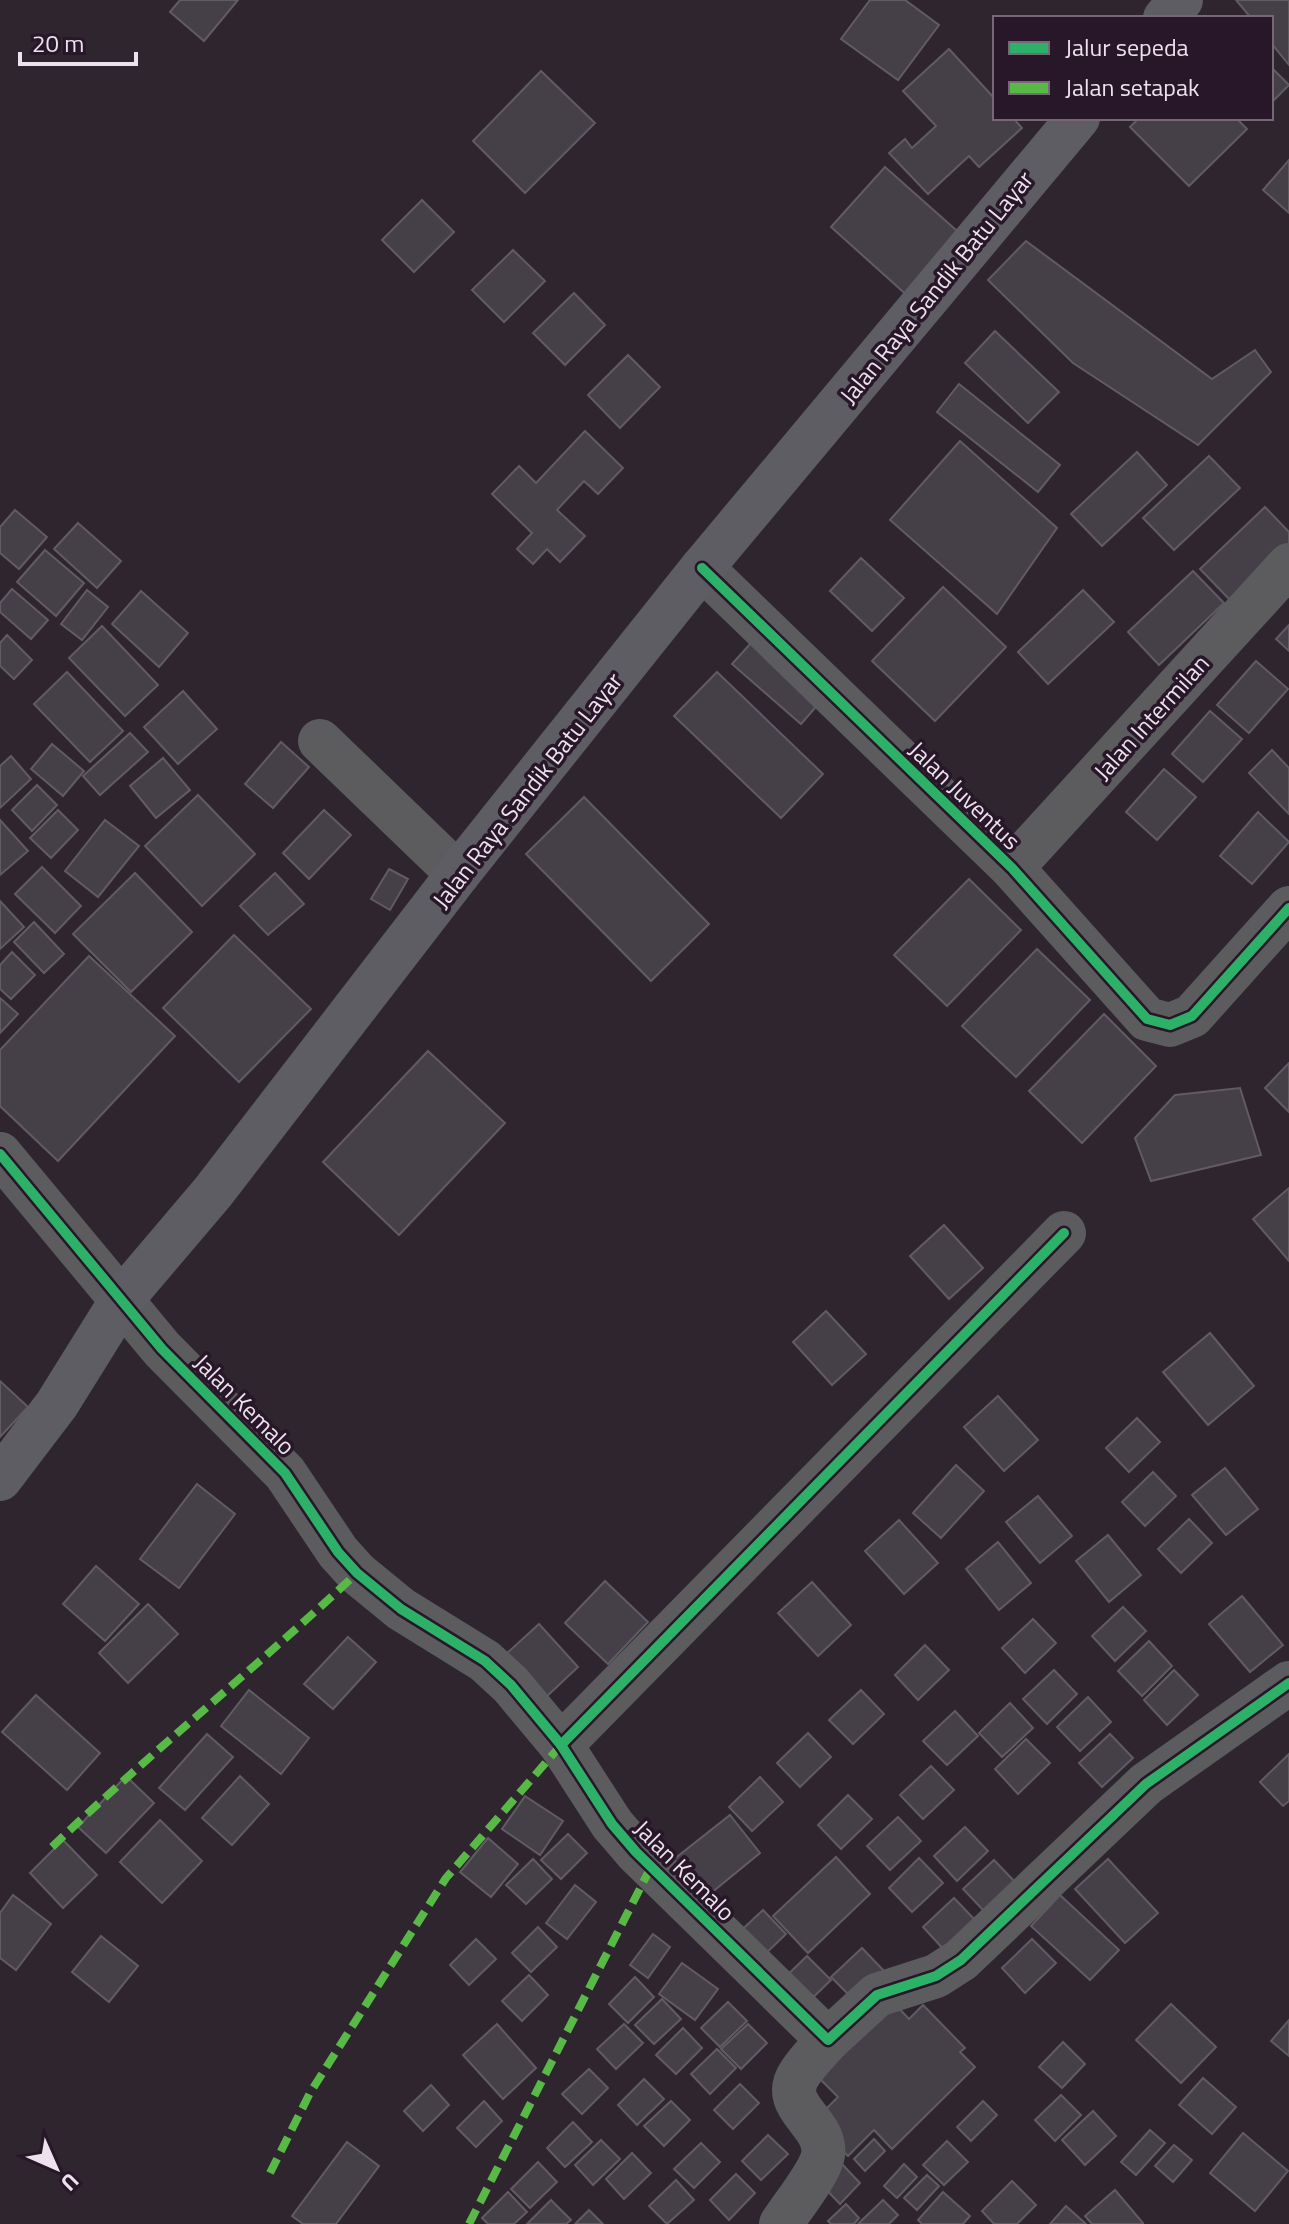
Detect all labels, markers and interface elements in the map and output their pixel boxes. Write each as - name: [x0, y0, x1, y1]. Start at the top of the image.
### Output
- scale bar: [20, 16, 136, 66]
- legend: [993, 16, 1273, 120]
- text: 20 m: [32, 25, 84, 61]
- text: Jalur sepeda: [1065, 29, 1189, 65]
- text: Jalan setapak: [1065, 69, 1200, 105]
- street label: Jalan Raya Sandik Batu Layar: [830, 163, 1042, 411]
- street label: Jalan Intermilan: [1085, 646, 1217, 788]
- street label: Jalan Raya Sandik Batu Layar: [423, 664, 631, 916]
- street label: Jalan Juventus: [901, 732, 1029, 858]
- street label: Jalan Kemalo: [186, 1345, 304, 1463]
- street label: Jalan Kemalo: [626, 1811, 744, 1929]
- north arrow: [16, 2128, 96, 2208]
- text: U: [53, 2165, 87, 2199]

